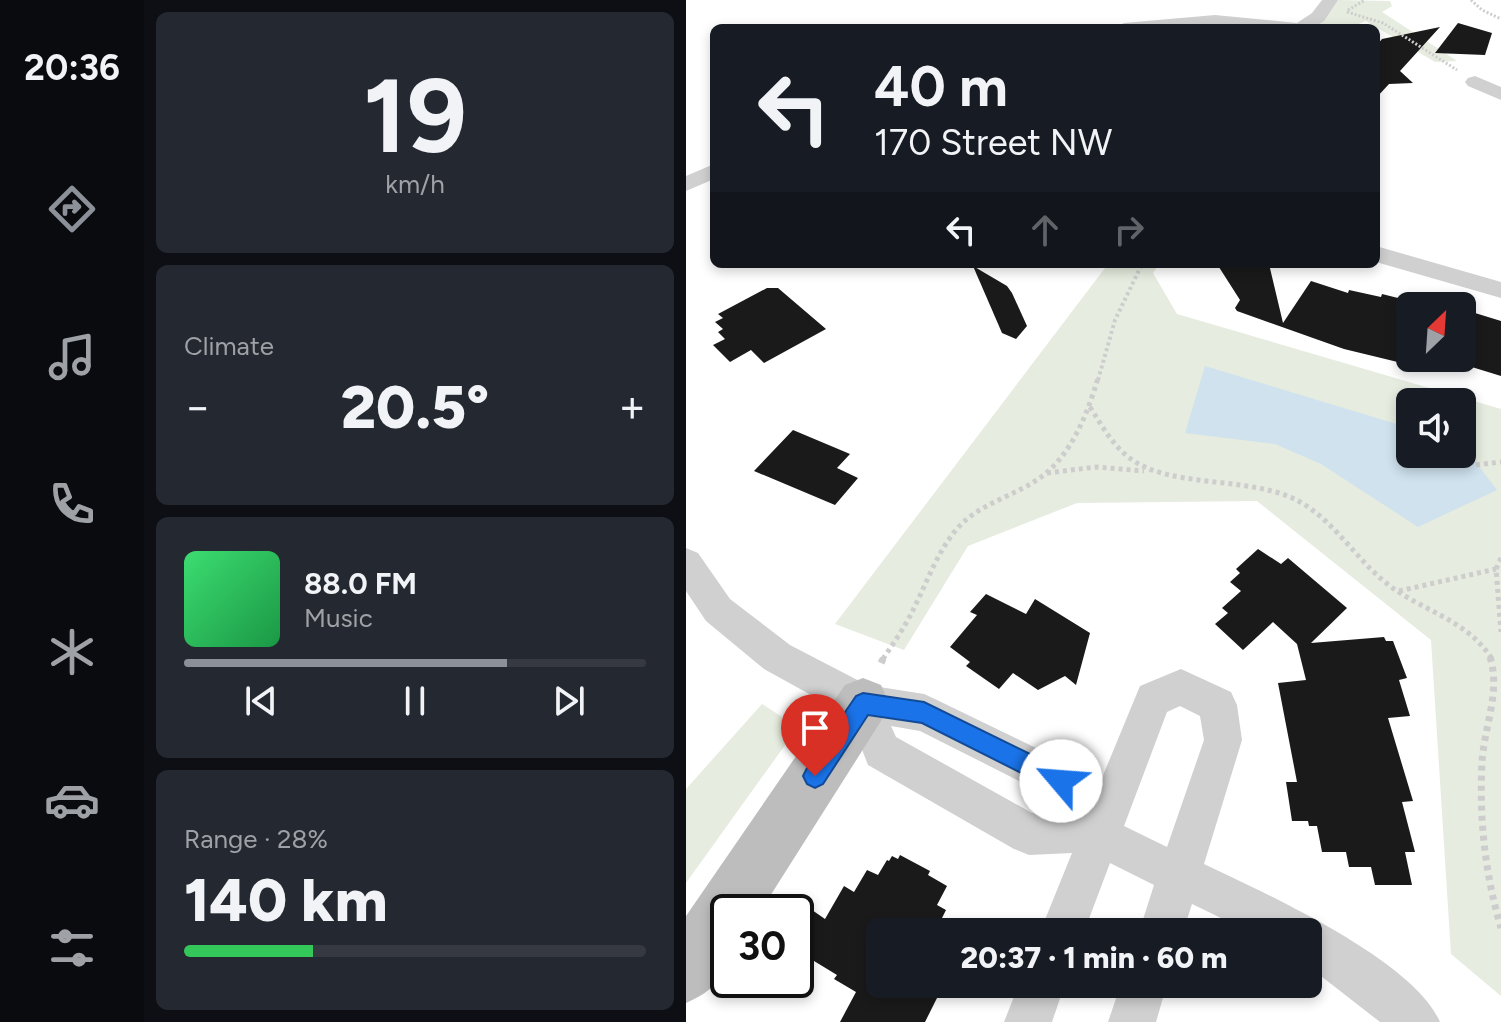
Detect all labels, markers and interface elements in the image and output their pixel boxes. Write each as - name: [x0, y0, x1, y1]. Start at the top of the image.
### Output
- text: 20:36: [24, 46, 120, 89]
- text: 19: [363, 53, 467, 178]
- text: 40 m: [874, 53, 1008, 120]
- icon: left: [742, 56, 846, 160]
- text: 170 Street NW: [874, 121, 1112, 164]
- text: km/h: [385, 168, 445, 200]
- icon: directions: [44, 181, 100, 237]
- icon: left: [939, 208, 983, 252]
- icon: ahead: [1023, 208, 1067, 252]
- icon: right: [1107, 208, 1151, 252]
- north arrow: [1396, 292, 1476, 372]
- map controls: [1396, 292, 1476, 468]
- icon: music: [44, 329, 100, 385]
- text: Climate: [184, 330, 274, 362]
- text: 20.5°: [341, 371, 489, 443]
- text: −: [184, 380, 211, 433]
- text: +: [619, 380, 646, 433]
- button: sound: [1396, 388, 1476, 468]
- icon: phone: [44, 476, 100, 532]
- text: 88.0 FM: [304, 565, 417, 602]
- text: Music: [304, 602, 373, 634]
- icon: climate: [44, 624, 100, 680]
- icon: previous: [239, 679, 283, 723]
- icon: pause: [393, 679, 437, 723]
- icon: next: [547, 679, 591, 723]
- pin: [781, 694, 849, 776]
- icon: arrive: [793, 706, 837, 750]
- position arrow: [1019, 739, 1103, 823]
- icon: car: [44, 772, 100, 828]
- text: Range · 28%: [184, 823, 328, 855]
- text: 140 km: [184, 864, 388, 936]
- speed limit sign: 30: [710, 894, 814, 998]
- icon: filters: [44, 920, 100, 976]
- text: 20:37 · 1 min · 60 m: [961, 939, 1227, 976]

